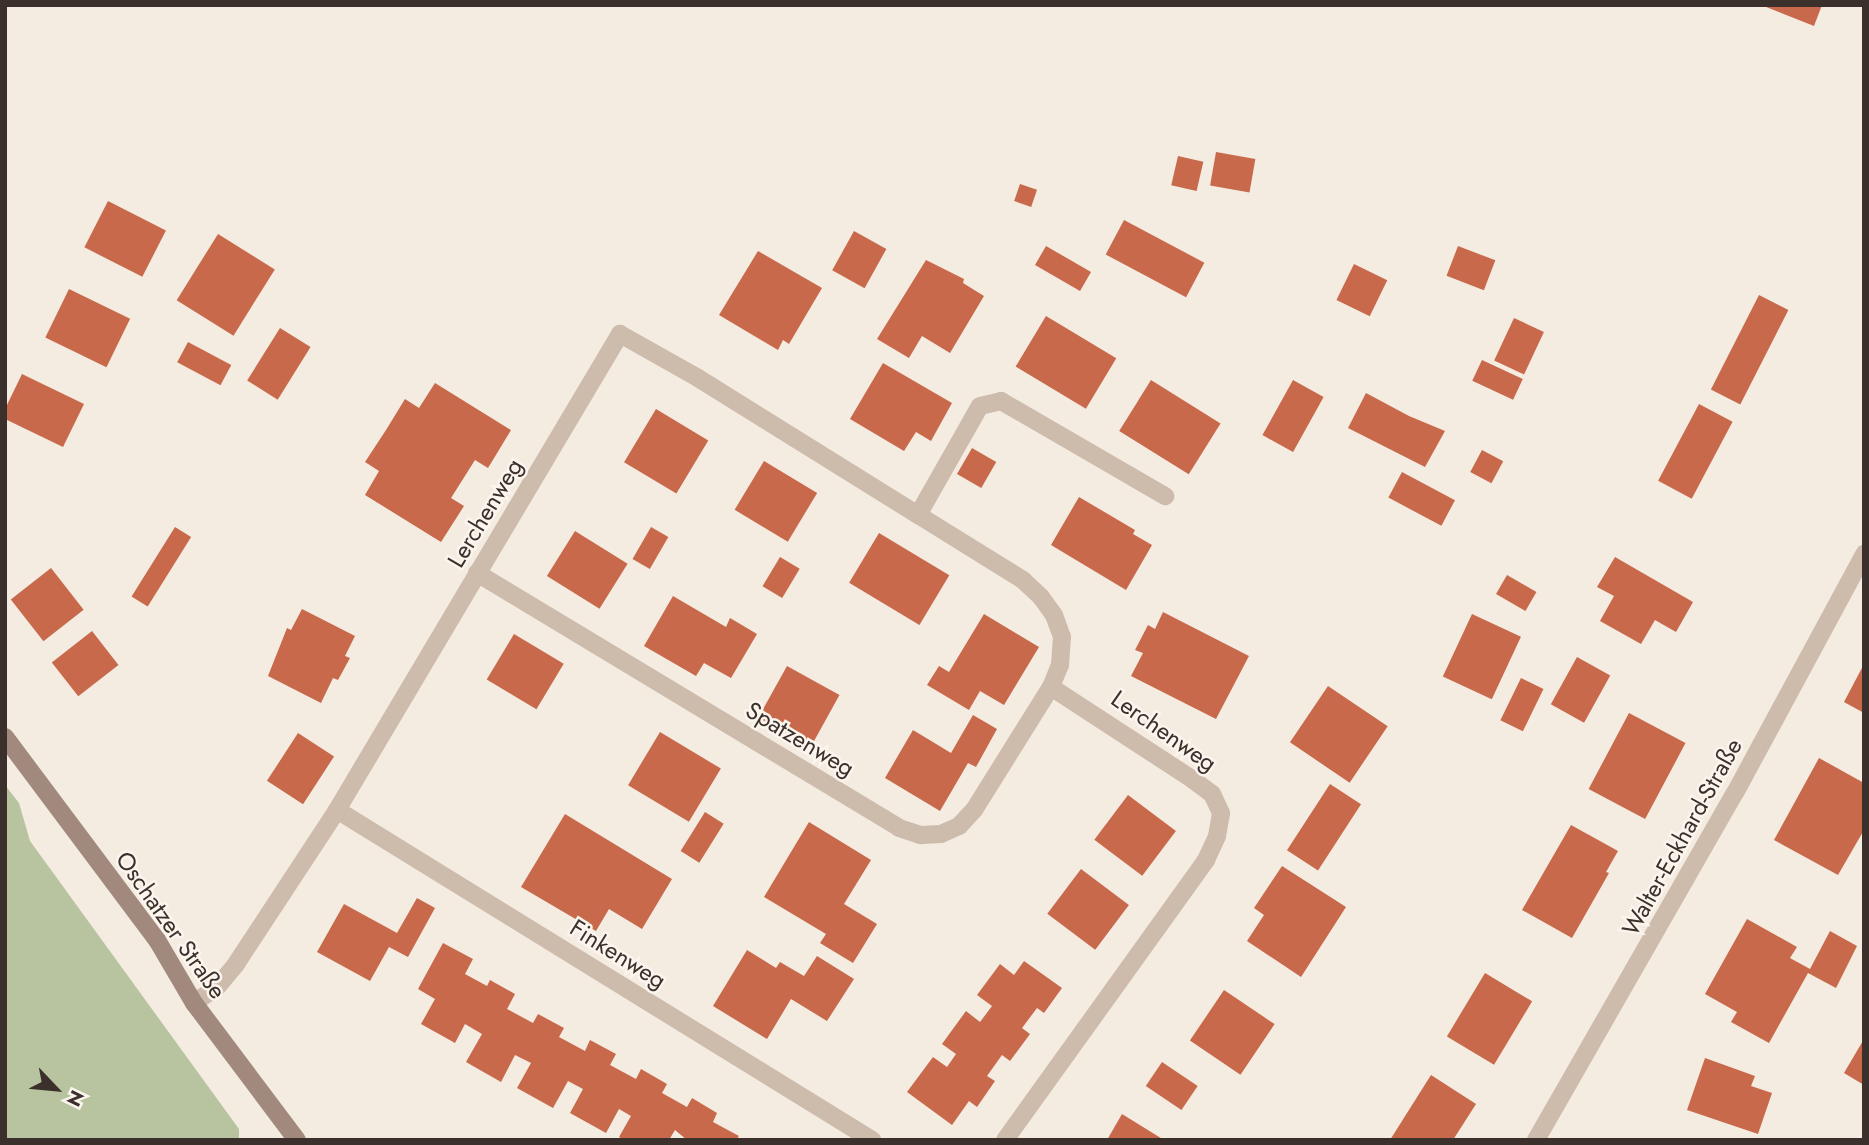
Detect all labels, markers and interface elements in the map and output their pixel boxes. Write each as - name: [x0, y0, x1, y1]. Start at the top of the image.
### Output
- street label: Lerchenweg: [441, 453, 529, 573]
- street label: Lerchenweg: [1106, 684, 1222, 778]
- street label: Spatzenweg: [740, 695, 860, 783]
- street label: Walter-Eckhard-Straße: [1616, 733, 1748, 941]
- street label: Oschatzer Straße: [110, 846, 232, 1004]
- street label: Finkenweg: [565, 913, 671, 995]
- north arrow: [21, 1054, 91, 1124]
- text: N: [60, 1086, 91, 1111]

